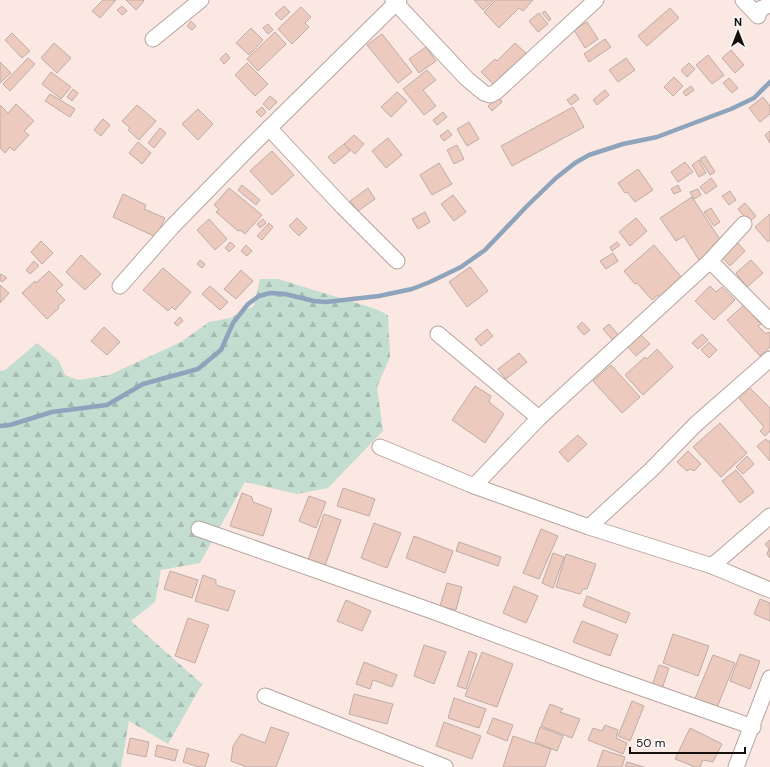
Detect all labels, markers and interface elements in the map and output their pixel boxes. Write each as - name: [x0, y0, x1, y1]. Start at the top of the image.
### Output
- north arrow: [718, 12, 758, 52]
- text: N: [734, 15, 742, 29]
- scale bar: [630, 729, 745, 755]
- text: 50 m: [636, 735, 665, 751]

